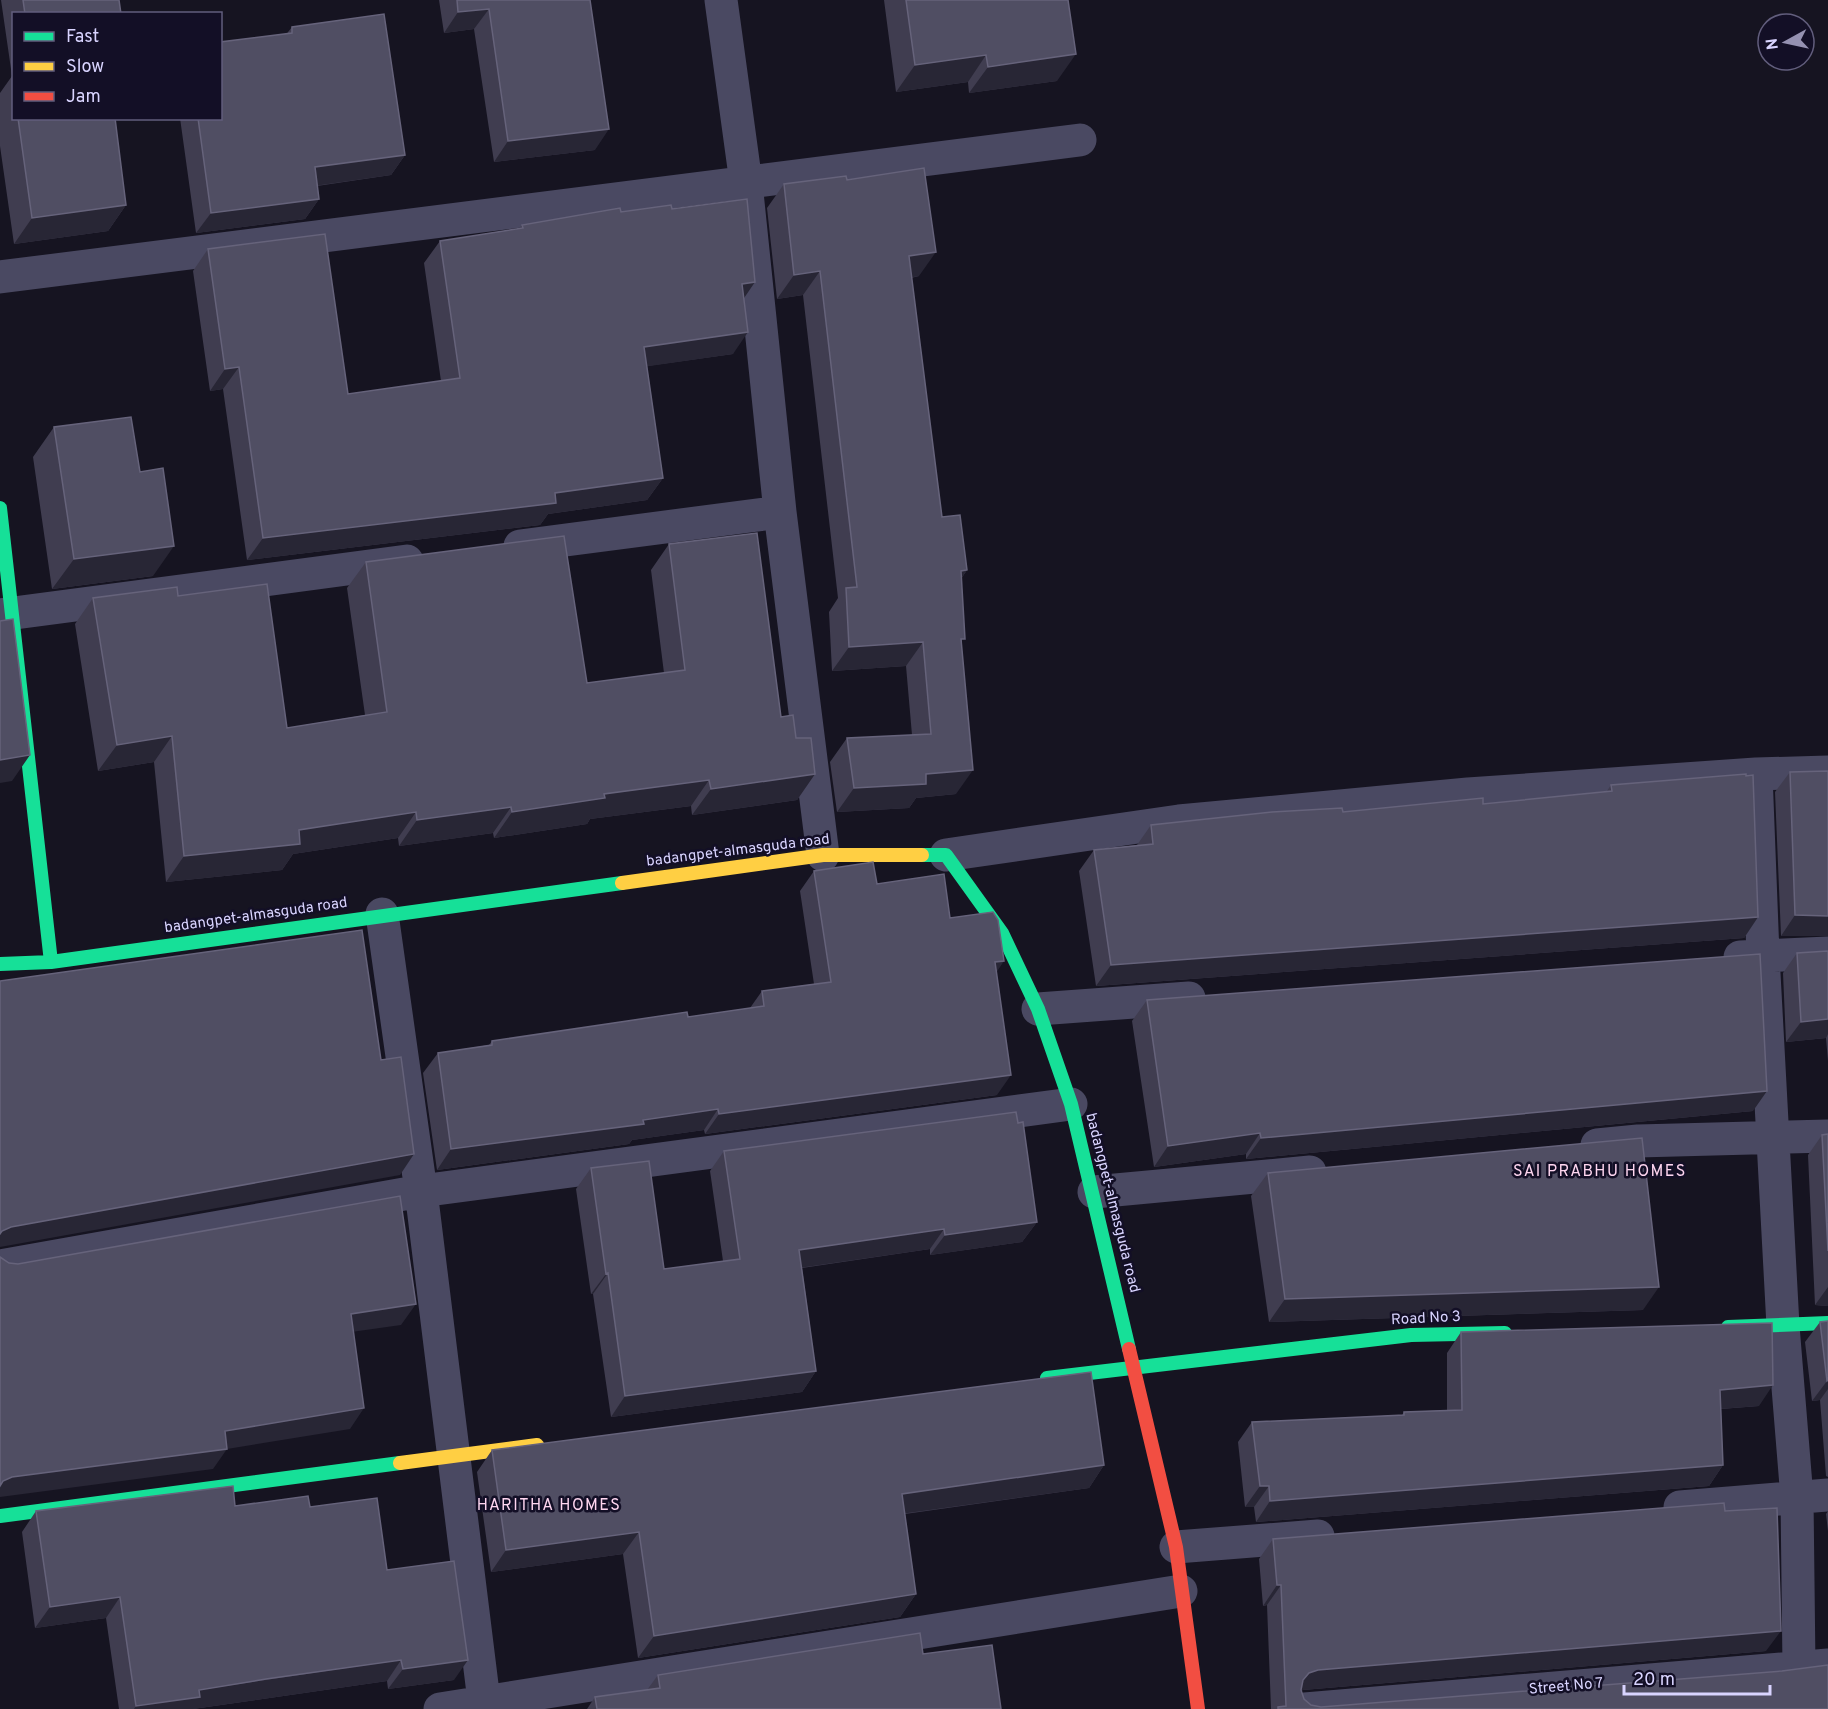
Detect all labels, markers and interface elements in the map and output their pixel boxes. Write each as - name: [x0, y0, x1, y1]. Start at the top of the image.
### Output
- legend: [12, 12, 222, 120]
- north arrow: [1756, 12, 1816, 72]
- text: Fast: [66, 26, 99, 49]
- text: N: [1762, 37, 1784, 51]
- text: Slow: [66, 56, 104, 79]
- text: Jam: [66, 86, 101, 109]
- street label: badangpet-almasguda road: [645, 830, 831, 872]
- street label: badangpet-almasguda road: [163, 894, 349, 938]
- street label: badangpet-almasguda road: [1080, 1111, 1144, 1295]
- district label: SAI PRABHU HOMES: [1513, 1162, 1687, 1182]
- street label: Road No 3: [1391, 1308, 1461, 1330]
- district label: HARITHA HOMES: [477, 1496, 621, 1516]
- scale bar: [1624, 1658, 1770, 1696]
- text: 20 m: [1633, 1669, 1675, 1692]
- street label: Street No 7: [1528, 1674, 1604, 1700]

